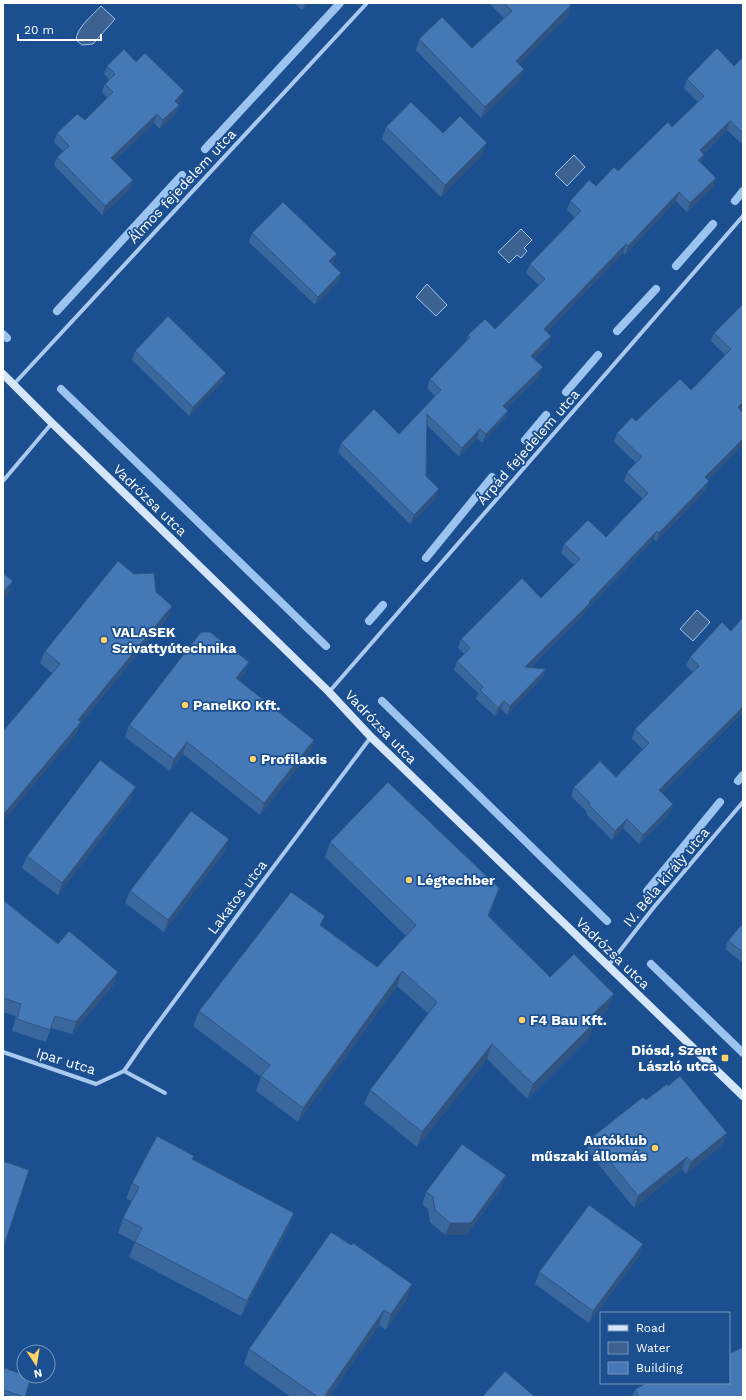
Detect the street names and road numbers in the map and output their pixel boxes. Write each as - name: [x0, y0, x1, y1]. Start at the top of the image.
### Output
- street label: Álmos fejedelem utca: [125, 126, 239, 246]
- street label: Árpád fejedelem utca: [474, 386, 583, 508]
- street label: Vadrózsa utca: [110, 461, 190, 539]
- street label: Vadrózsa utca: [342, 687, 420, 767]
- street label: IV. Béla király utca: [620, 824, 712, 930]
- street label: Lakatos utca: [204, 857, 270, 937]
- street label: Vadrózsa utca: [573, 914, 653, 992]
- street label: Ipar utca: [34, 1044, 98, 1078]

